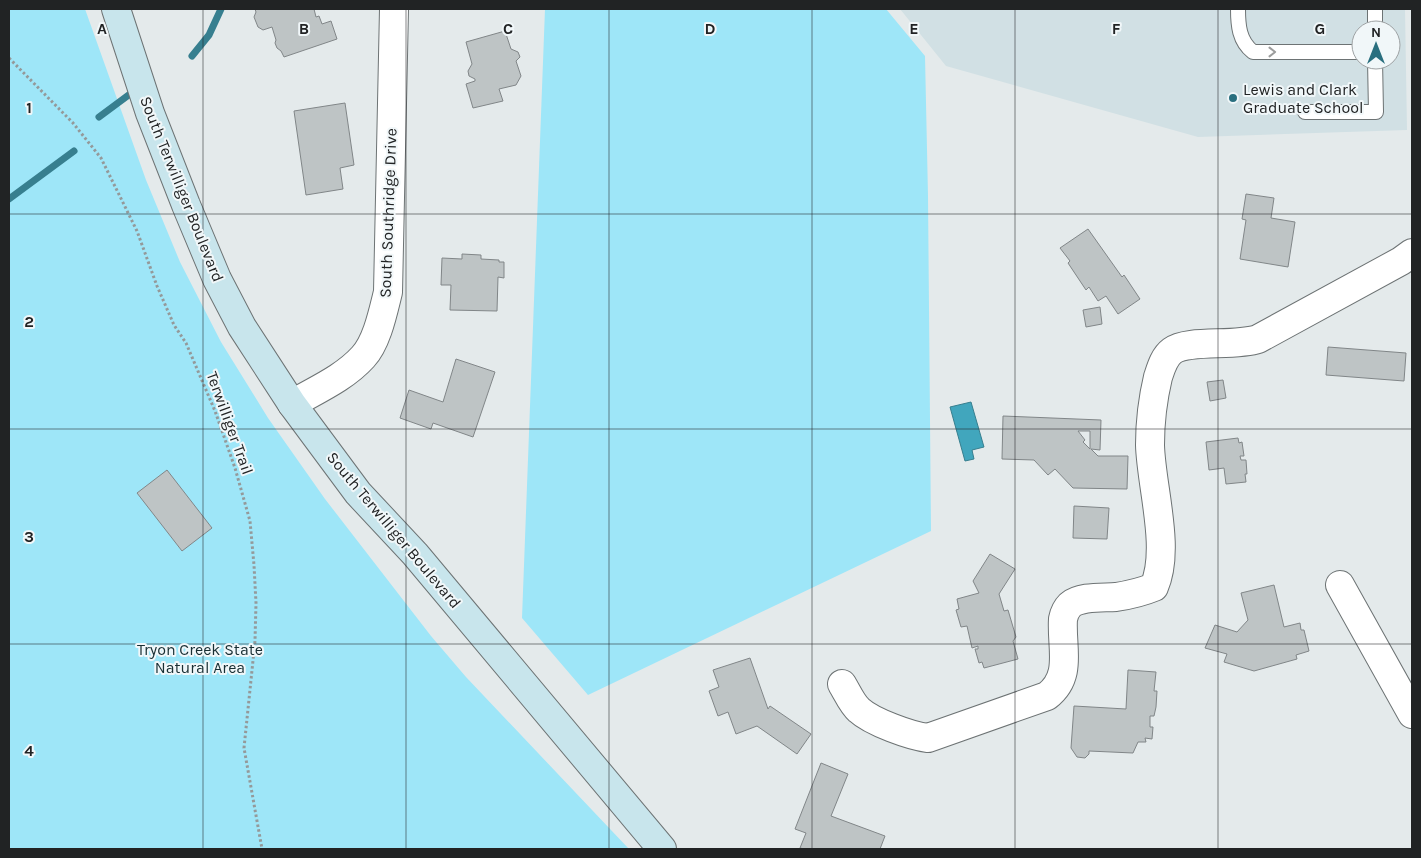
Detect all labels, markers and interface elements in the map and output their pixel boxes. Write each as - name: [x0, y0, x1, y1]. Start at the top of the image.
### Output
- text: A: [97, 19, 107, 38]
- text: B: [299, 19, 309, 38]
- text: C: [503, 19, 513, 38]
- text: D: [705, 19, 716, 38]
- text: E: [909, 19, 919, 38]
- text: F: [1112, 19, 1121, 38]
- text: G: [1315, 19, 1325, 38]
- north arrow: [1351, 20, 1401, 70]
- text: N: [1371, 24, 1381, 41]
- one-way arrow: [1268, 47, 1276, 57]
- place label: Lewis and Clark Graduate School: [1243, 80, 1363, 117]
- marker: Lewis and Clark Graduate School: [1227, 92, 1239, 104]
- street label: South Terwilliger Boulevard: [136, 93, 228, 285]
- text: 1: [26, 98, 32, 117]
- street label: South Southridge Drive: [376, 128, 400, 298]
- text: 2: [24, 312, 34, 331]
- street label: Terwilliger Trail: [203, 369, 257, 477]
- street label: South Terwilliger Boulevard: [323, 448, 465, 612]
- text: 3: [24, 527, 34, 546]
- park label: Tryon Creek State Natural Area: [137, 640, 263, 677]
- text: 4: [24, 741, 34, 760]

